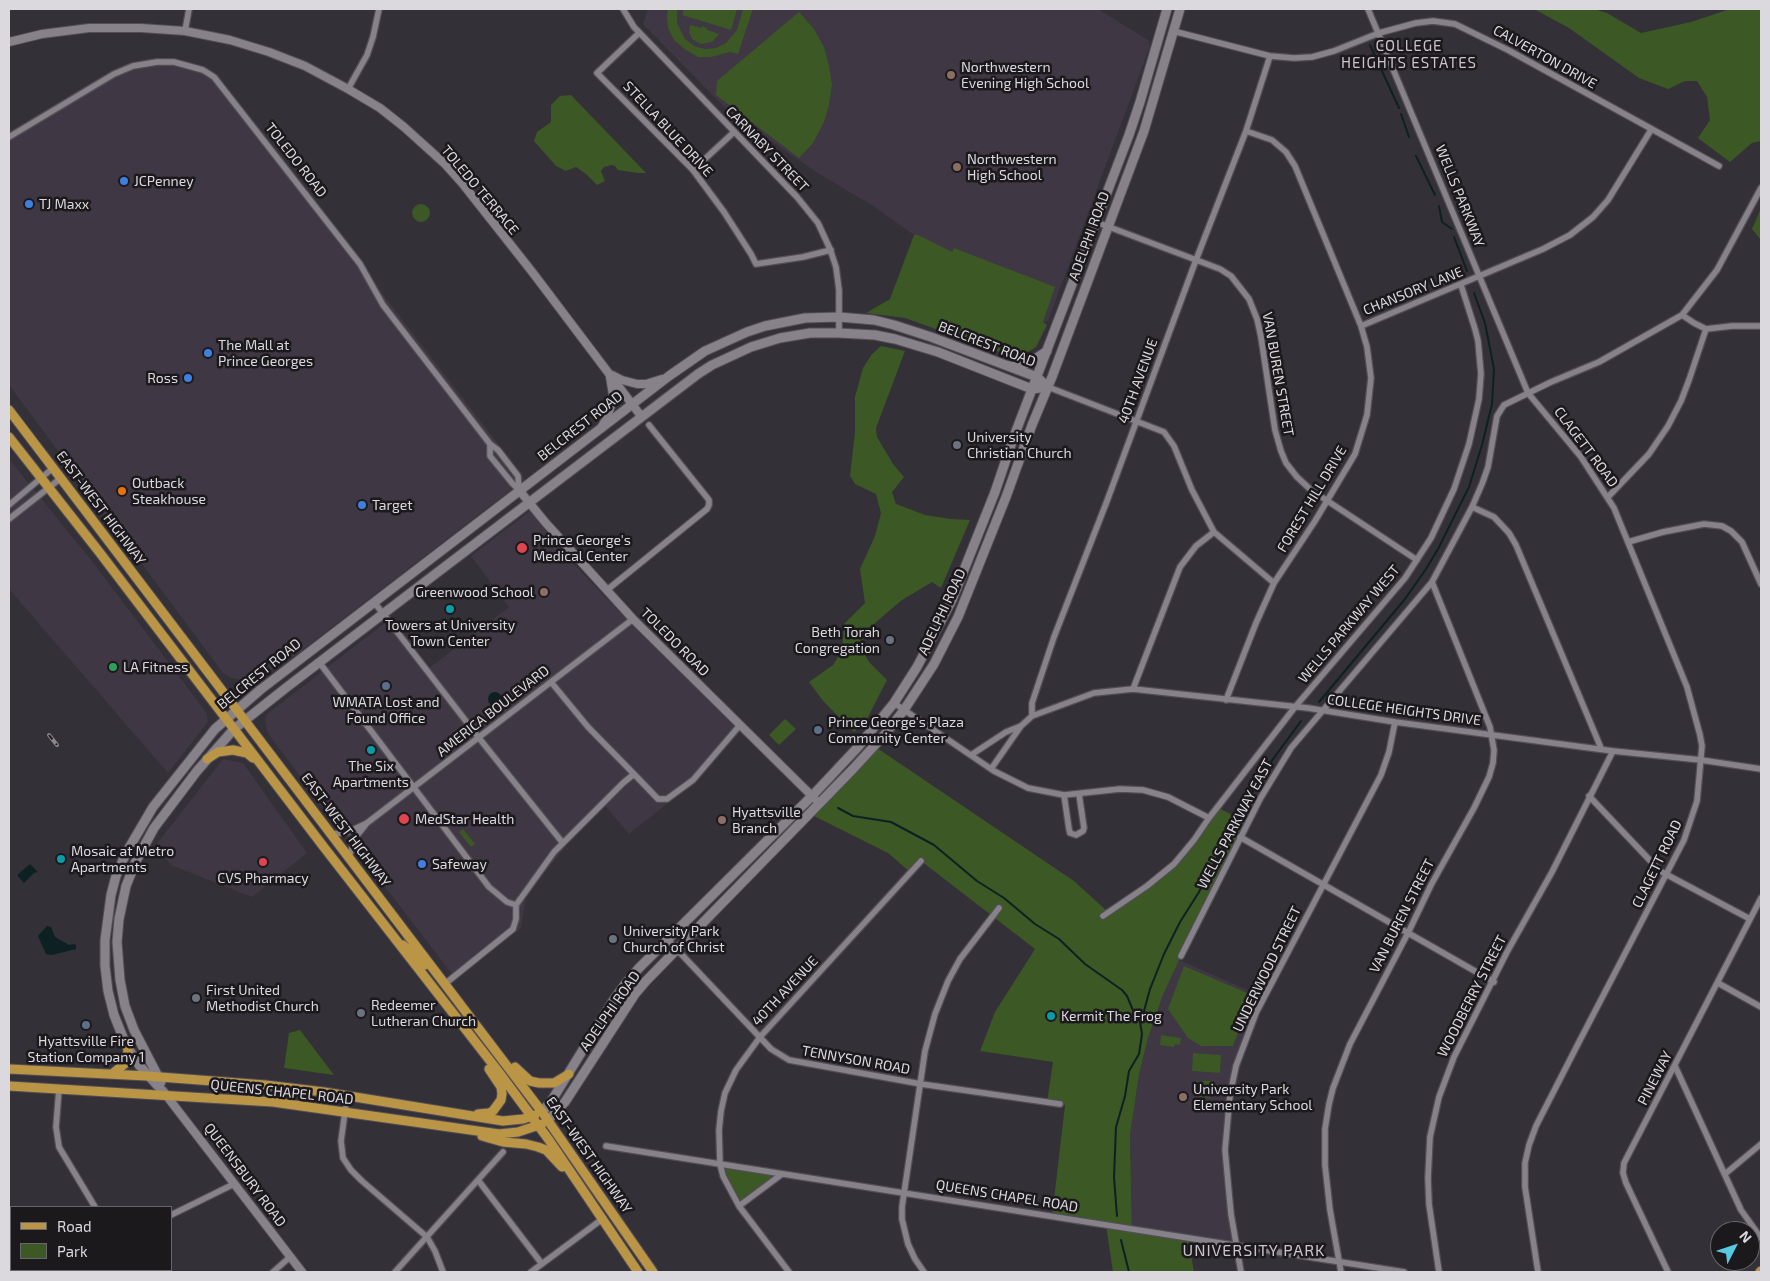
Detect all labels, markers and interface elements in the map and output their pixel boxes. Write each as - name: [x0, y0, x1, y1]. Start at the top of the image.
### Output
- street label: CALVERTON DRIVE: [1490, 22, 1600, 92]
- district label: COLLEGE HEIGHTS ESTATES: [1339, 37, 1479, 72]
- place label: Northwestern Evening High School: [961, 59, 1089, 92]
- marker: Northwestern Evening High School: [945, 69, 957, 81]
- street label: STELLA BLUE DRIVE: [620, 78, 716, 180]
- street label: CARNABY STREET: [722, 103, 812, 195]
- street label: TOLEDO ROAD: [262, 119, 330, 201]
- street label: TOLEDO TERRACE: [438, 142, 522, 238]
- street label: WELLS PARKWAY: [1432, 142, 1488, 250]
- place label: Northwestern High School: [967, 151, 1057, 184]
- marker: Northwestern High School: [951, 161, 963, 173]
- place label: JCPenney: [134, 173, 194, 189]
- marker: JCPenney: [118, 175, 130, 187]
- street label: ADELPHI ROAD: [1065, 189, 1113, 283]
- place label: TJ Maxx: [39, 196, 89, 212]
- marker: TJ Maxx: [23, 198, 35, 210]
- street label: CHANSORY LANE: [1361, 263, 1465, 319]
- street label: VAN BUREN STREET: [1259, 311, 1297, 437]
- street label: BELCREST ROAD: [936, 318, 1038, 370]
- street label: 40TH AVENUE: [1115, 336, 1161, 426]
- place label: The Mall at Prince Georges: [218, 337, 313, 370]
- marker: The Mall at Prince Georges: [202, 347, 214, 359]
- place label: Ross: [147, 370, 178, 386]
- marker: Ross: [182, 372, 194, 384]
- street label: BELCREST ROAD: [534, 388, 626, 464]
- street label: CLAGETT ROAD: [1550, 404, 1622, 490]
- place label: University Christian Church: [967, 429, 1072, 462]
- marker: University Christian Church: [951, 439, 963, 451]
- street label: FOREST HILL DRIVE: [1274, 443, 1350, 555]
- street label: EAST-WEST HIGHWAY: [53, 448, 149, 568]
- place label: Outback Steakhouse: [132, 475, 206, 508]
- marker: Outback Steakhouse: [116, 485, 128, 497]
- place label: Target: [372, 497, 413, 513]
- marker: Target: [356, 499, 368, 511]
- place label: Prince George's Medical Center: [533, 532, 631, 564]
- marker: Prince George's Medical Center: [515, 541, 529, 555]
- street label: WELLS PARKWAY WEST: [1295, 562, 1403, 686]
- street label: ADELPHI ROAD: [915, 566, 969, 658]
- place label: Greenwood School: [415, 584, 534, 600]
- marker: Greenwood School: [538, 586, 550, 598]
- marker: Towers at University Town Center: [444, 603, 456, 615]
- street label: TOLEDO ROAD: [637, 604, 713, 680]
- place label: Towers at University Town Center: [385, 617, 515, 650]
- place label: Beth Torah Congregation: [795, 624, 880, 656]
- marker: Beth Torah Congregation: [884, 634, 896, 646]
- street label: BELCREST ROAD: [214, 635, 304, 713]
- place label: LA Fitness: [123, 659, 188, 675]
- marker: LA Fitness: [107, 661, 119, 673]
- street label: AMERICA BOULEVARD: [433, 662, 553, 760]
- marker: WMATA Lost and Found Office: [380, 680, 392, 692]
- street label: COLLEGE HEIGHTS DRIVE: [1326, 691, 1482, 729]
- place label: WMATA Lost and Found Office: [332, 694, 440, 726]
- place label: Prince George's Plaza Community Center: [828, 714, 964, 746]
- marker: Prince George's Plaza Community Center: [812, 724, 824, 736]
- marker: The Six Apartments: [365, 744, 377, 756]
- street label: WELLS PARKWAY EAST: [1194, 756, 1276, 892]
- place label: The Six Apartments: [333, 758, 409, 790]
- street label: EAST-WEST HIGHWAY: [298, 770, 394, 890]
- place label: Hyattsville Branch: [732, 804, 801, 836]
- place label: MedStar Health: [415, 811, 514, 827]
- marker: MedStar Health: [397, 812, 411, 826]
- marker: Hyattsville Branch: [716, 814, 728, 826]
- street label: CLAGETT ROAD: [1628, 817, 1686, 911]
- place label: Mosaic at Metro Apartments: [71, 843, 174, 876]
- marker: Mosaic at Metro Apartments: [55, 853, 67, 865]
- marker: CVS Pharmacy: [257, 856, 269, 868]
- place label: Safeway: [432, 856, 487, 872]
- street label: VAN BUREN STREET: [1366, 856, 1438, 976]
- marker: Safeway: [416, 858, 428, 870]
- place label: CVS Pharmacy: [217, 870, 309, 886]
- street label: UNDERWOOD STREET: [1229, 903, 1305, 1035]
- place label: University Park Church of Christ: [623, 923, 725, 956]
- street label: WOODBERRY STREET: [1434, 932, 1510, 1060]
- marker: University Park Church of Christ: [607, 933, 619, 945]
- street label: 40TH AVENUE: [748, 953, 822, 1029]
- street label: ADELPHI ROAD: [576, 968, 644, 1054]
- place label: First United Methodist Church: [206, 982, 319, 1014]
- marker: First United Methodist Church: [190, 992, 202, 1004]
- place label: Redeemer Lutheran Church: [371, 997, 476, 1030]
- marker: Redeemer Lutheran Church: [355, 1007, 367, 1019]
- place label: Kermit The Frog: [1061, 1008, 1162, 1024]
- marker: Kermit The Frog: [1045, 1010, 1057, 1022]
- marker: Hyattsville Fire Station Company 1: [80, 1019, 92, 1031]
- place label: Hyattsville Fire Station Company 1: [27, 1033, 145, 1066]
- street label: TENNYSON ROAD: [800, 1042, 912, 1078]
- street label: PINEWAY: [1634, 1048, 1676, 1108]
- street label: QUEENS CHAPEL ROAD: [210, 1076, 354, 1108]
- place label: University Park Elementary School: [1193, 1081, 1312, 1114]
- marker: University Park Elementary School: [1177, 1091, 1189, 1103]
- street label: EAST-WEST HIGHWAY: [542, 1094, 636, 1216]
- street label: QUEENSBURY ROAD: [200, 1120, 290, 1230]
- street label: QUEENS CHAPEL ROAD: [935, 1176, 1079, 1216]
- legend: [10, 1206, 172, 1271]
- text: Road: [57, 1217, 92, 1235]
- north arrow: [1710, 1221, 1760, 1271]
- text: N: [1736, 1227, 1756, 1246]
- district label: UNIVERSITY PARK: [1181, 1241, 1327, 1261]
- text: Park: [57, 1242, 88, 1260]

